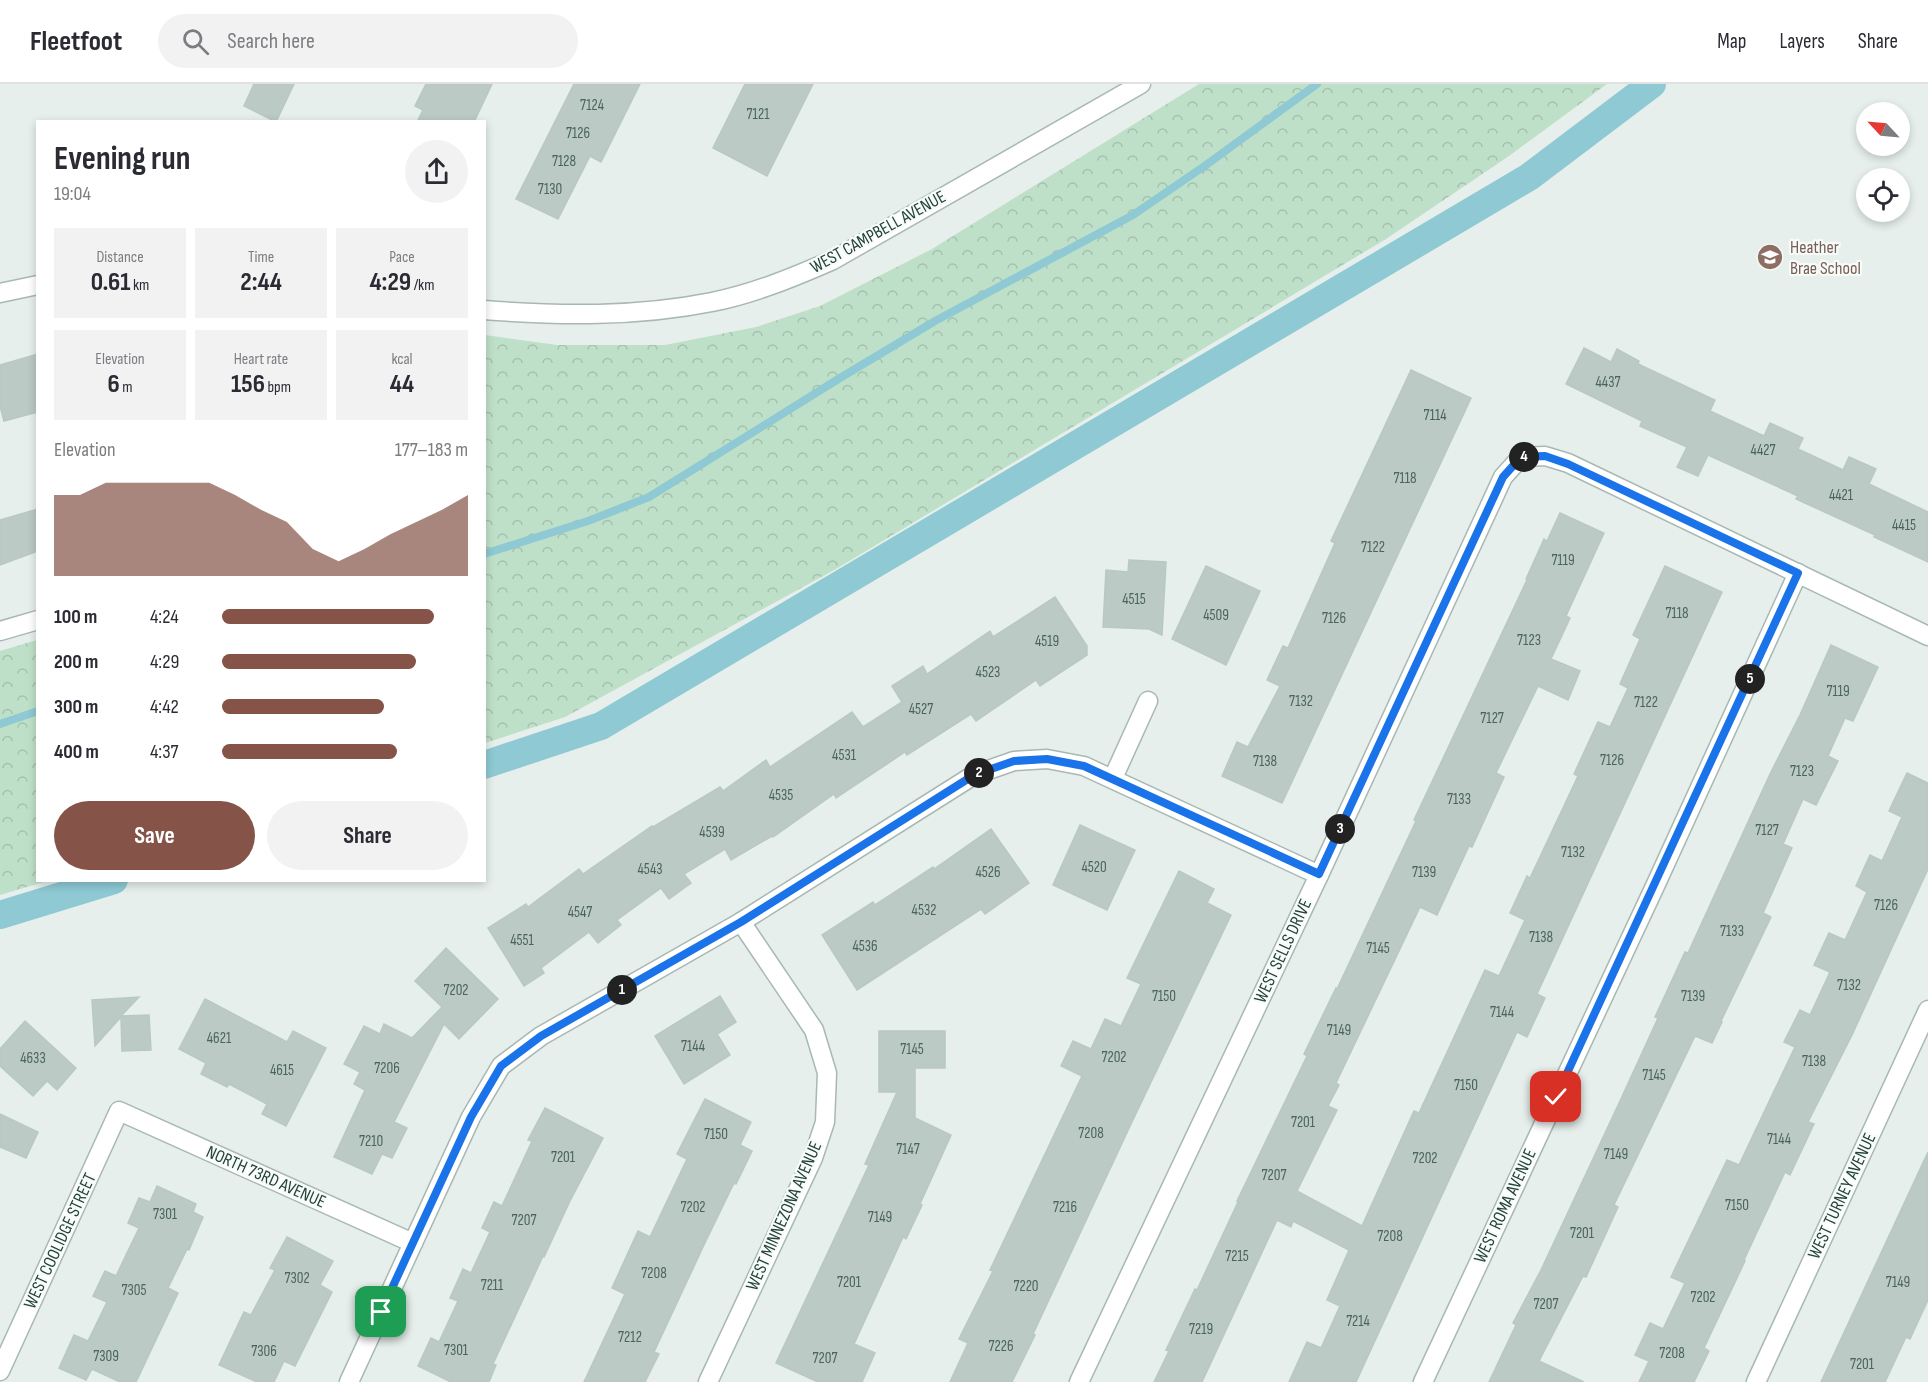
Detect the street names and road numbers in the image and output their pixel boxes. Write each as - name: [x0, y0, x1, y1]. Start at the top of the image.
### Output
- street label: WEST CAMPBELL AVENUE: [807, 186, 949, 278]
- street label: WEST SELLS DRIVE: [1250, 896, 1316, 1006]
- street label: WEST TURNEY AVENUE: [1804, 1130, 1880, 1262]
- street label: WEST MINNEZONA AVENUE: [742, 1138, 826, 1294]
- street label: NORTH 73RD AVENUE: [203, 1141, 329, 1213]
- street label: WEST ROMA AVENUE: [1469, 1146, 1541, 1266]
- street label: WEST COOLIDGE STREET: [19, 1170, 101, 1312]

